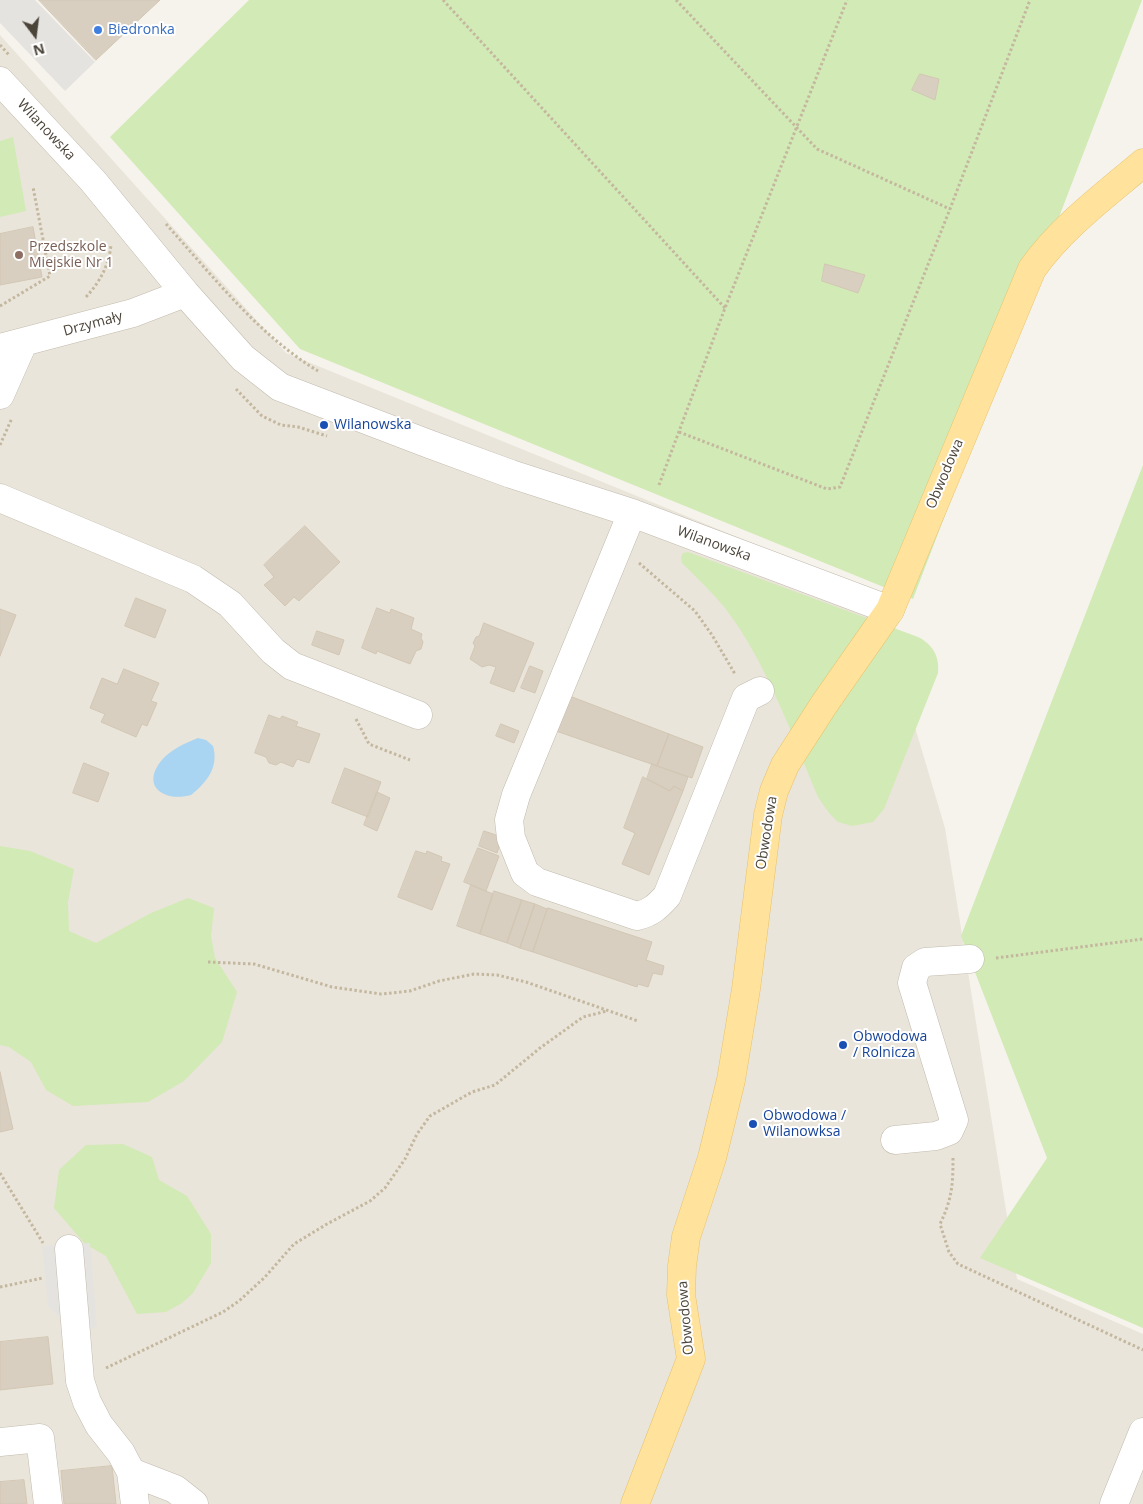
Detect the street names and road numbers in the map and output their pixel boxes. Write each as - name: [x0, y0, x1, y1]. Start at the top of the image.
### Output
- street label: Wilanowska: [13, 96, 79, 164]
- street label: Drzymały: [61, 308, 125, 340]
- street label: Obwodowa: [923, 437, 967, 511]
- street label: Wilanowska: [675, 523, 753, 565]
- street label: Obwodowa: [753, 795, 781, 871]
- street label: Obwodowa: [674, 1280, 698, 1356]

